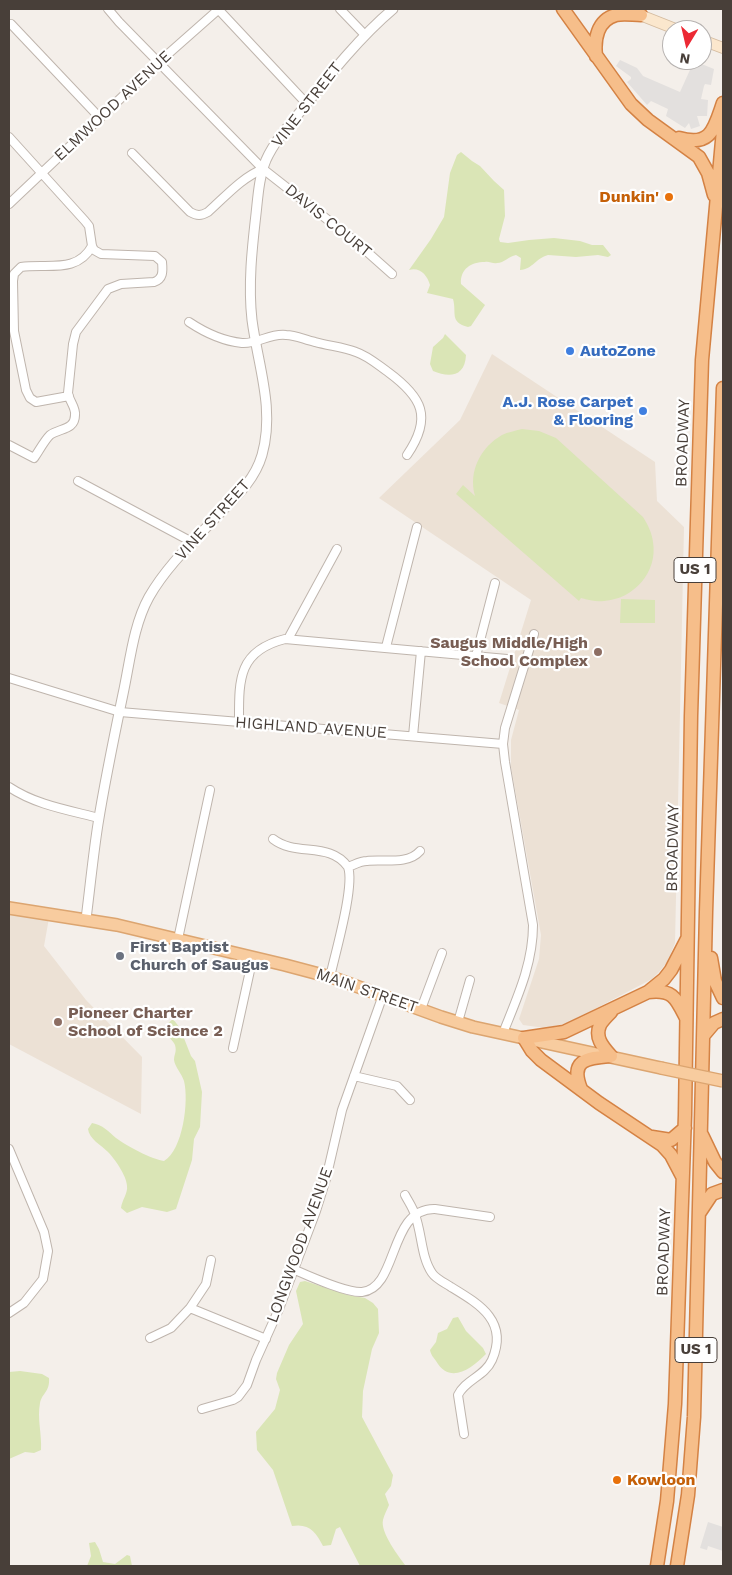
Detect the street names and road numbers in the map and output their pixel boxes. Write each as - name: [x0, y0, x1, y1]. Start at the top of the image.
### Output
- street label: ELMWOOD AVENUE: [50, 47, 176, 165]
- street label: VINE STREET: [268, 59, 346, 151]
- street label: DAVIS COURT: [281, 180, 375, 262]
- street label: BROADWAY: [672, 399, 694, 487]
- street label: VINE STREET: [172, 475, 254, 565]
- road number: US 1: [674, 558, 716, 582]
- street label: HIGHLAND AVENUE: [234, 713, 388, 743]
- street label: BROADWAY: [663, 804, 683, 892]
- street label: MAIN STREET: [314, 965, 420, 1017]
- street label: LONGWOOD AVENUE: [263, 1165, 337, 1325]
- street label: BROADWAY: [653, 1208, 675, 1296]
- road number: US 1: [675, 1338, 717, 1362]

